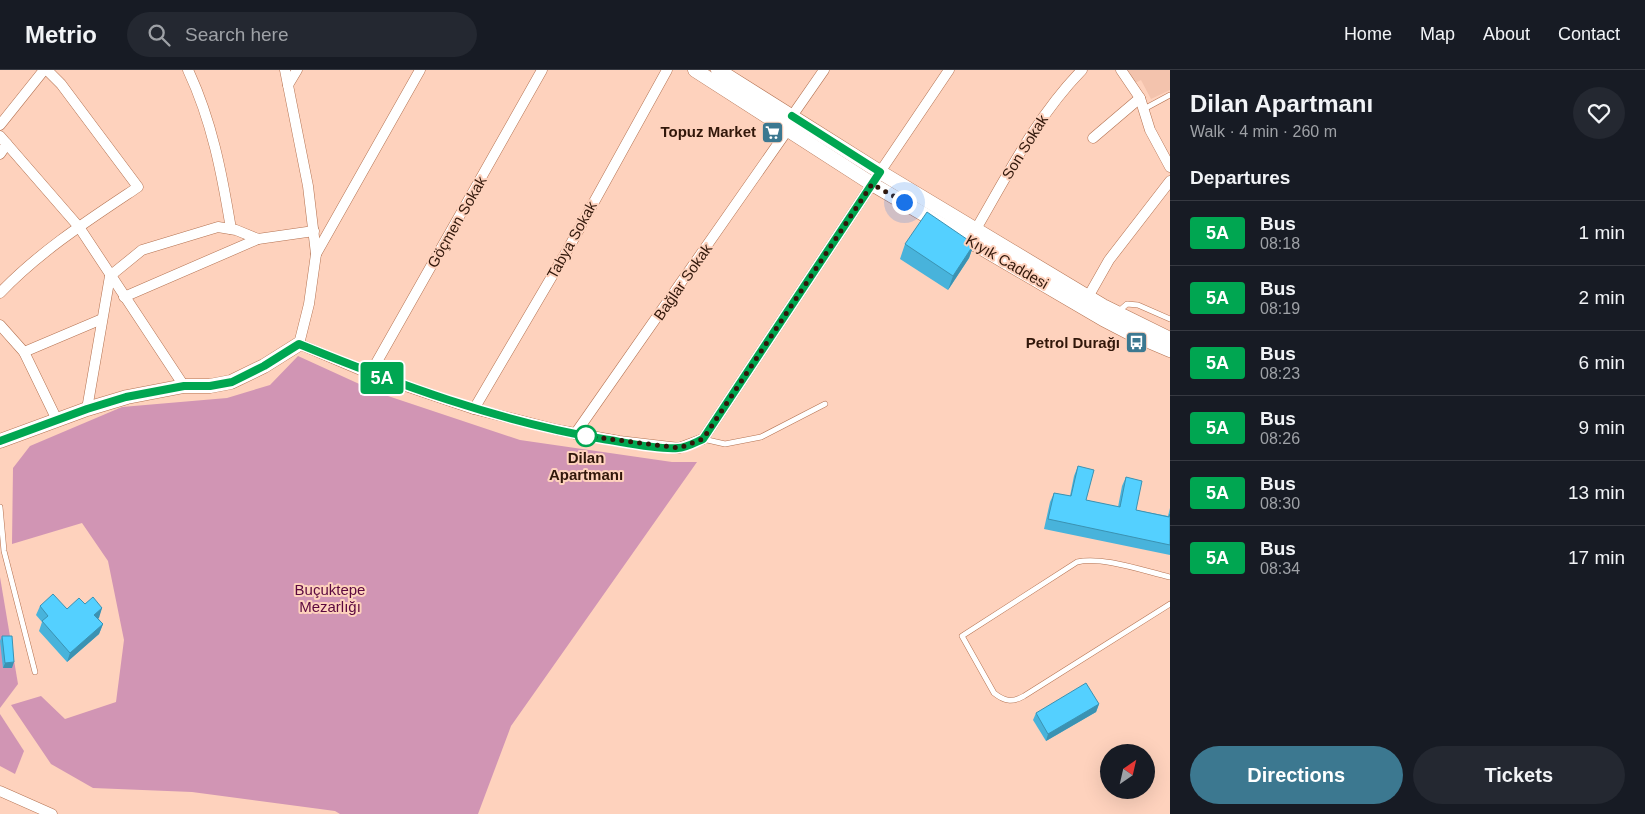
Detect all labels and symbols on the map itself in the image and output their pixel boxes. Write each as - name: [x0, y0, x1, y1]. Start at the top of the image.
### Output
- street label: Son Sokak: [998, 111, 1051, 182]
- supermarket icon: Topuz Market: [760, 120, 784, 144]
- place label: Topuz Market: [660, 123, 756, 140]
- street label: Göçmen Sokak: [424, 173, 490, 270]
- your location: [892, 190, 917, 215]
- street label: Tabya Sokak: [543, 198, 600, 281]
- street label: Kıyık Caddesi: [963, 231, 1052, 292]
- street label: Bağlar Sokak: [650, 240, 715, 323]
- bus stop icon: Petrol Durağı: [1124, 331, 1148, 355]
- place label: Petrol Durağı: [1026, 334, 1120, 351]
- line badge: 5A: [360, 362, 404, 394]
- marker: Dilan Apartmanı: [575, 425, 597, 447]
- place label: Dilan Apartmanı: [549, 449, 623, 483]
- park label: Buçuktepe Mezarlığı: [295, 581, 365, 615]
- north arrow: [1100, 744, 1155, 799]

